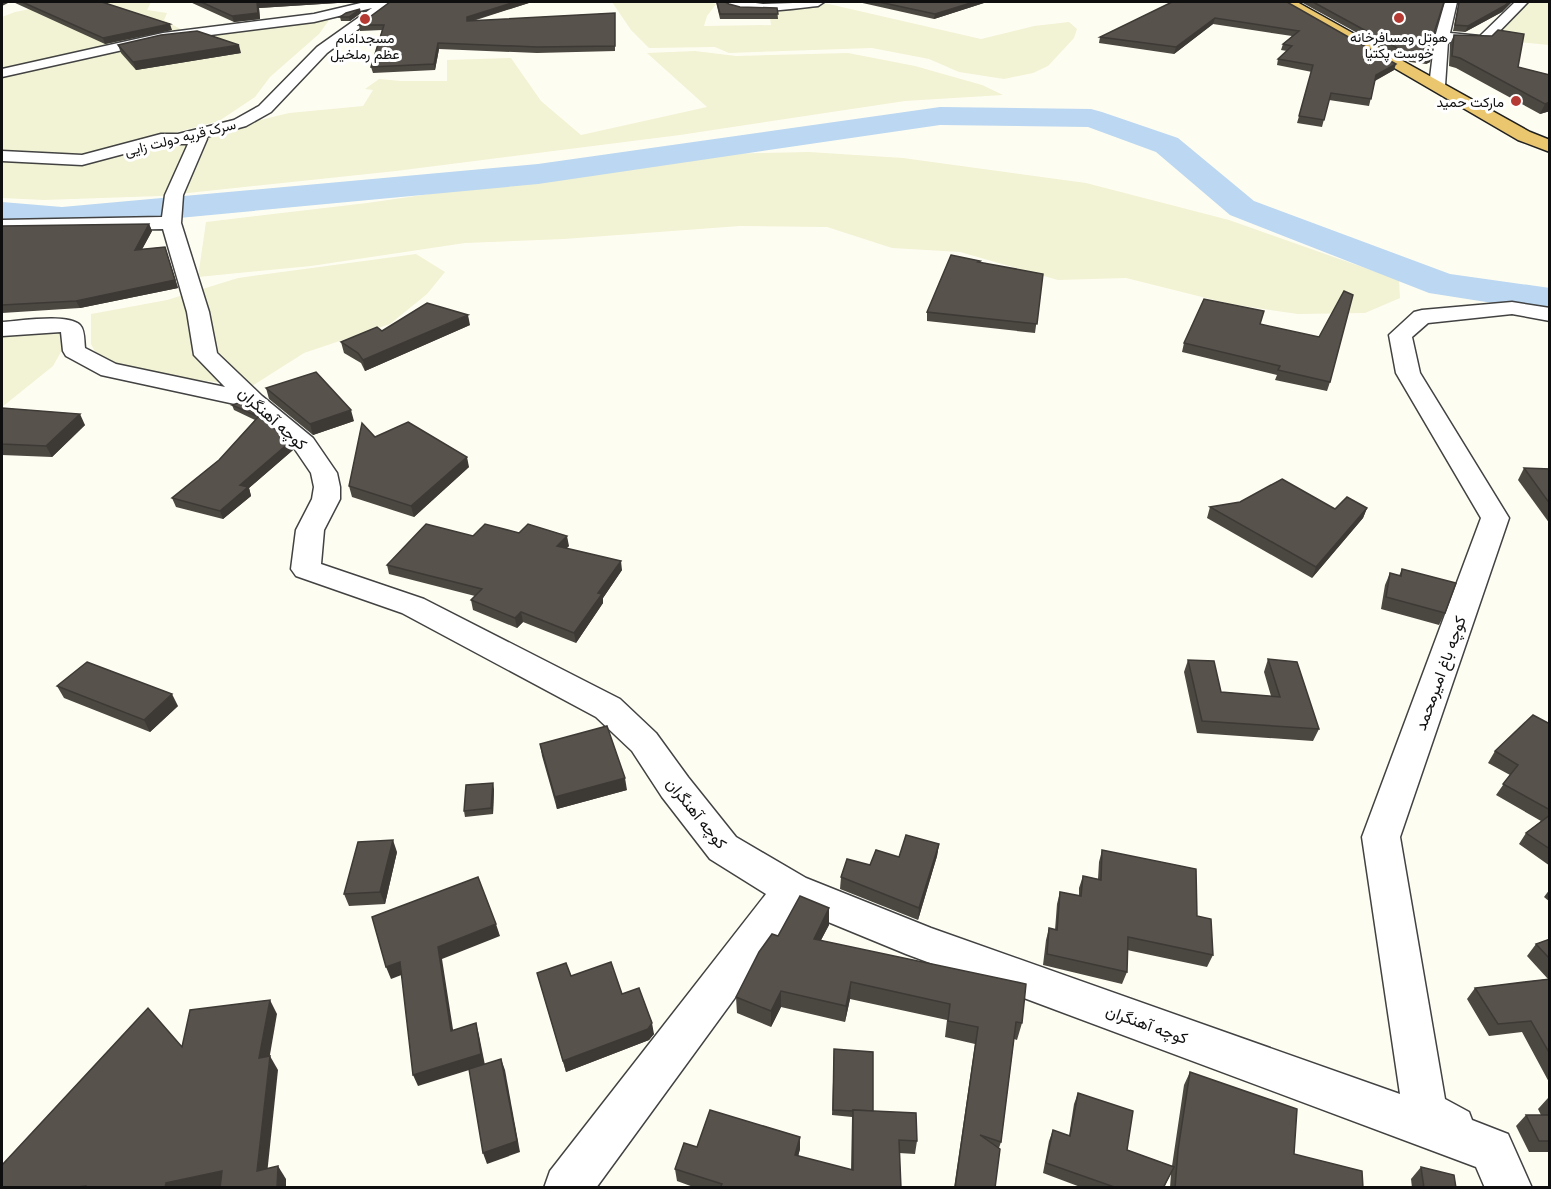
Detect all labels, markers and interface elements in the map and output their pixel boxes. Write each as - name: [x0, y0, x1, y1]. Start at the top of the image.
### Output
- marker: هوتل ومسافرخانه خوست پکتیا: [1392, 11, 1406, 25]
- marker: مسجدامام عظم رملخیل: [358, 12, 372, 26]
- place label: هوتل ومسافرخانه خوست پکتیا: [1350, 27, 1448, 63]
- place label: مسجدامام عظم رملخیل: [330, 28, 400, 63]
- place label: مارکت حمید: [1437, 92, 1504, 111]
- marker: مارکت حمید: [1509, 94, 1523, 108]
- street label: سرک قریه دولت زایی: [122, 114, 238, 160]
- street label: کوچه آهنگران: [233, 381, 312, 455]
- street label: کوچه باغ امیرمحمد: [1409, 613, 1472, 734]
- street label: کوچه آهنگران: [661, 773, 732, 854]
- street label: کوچه آهنگران: [1103, 999, 1191, 1050]

